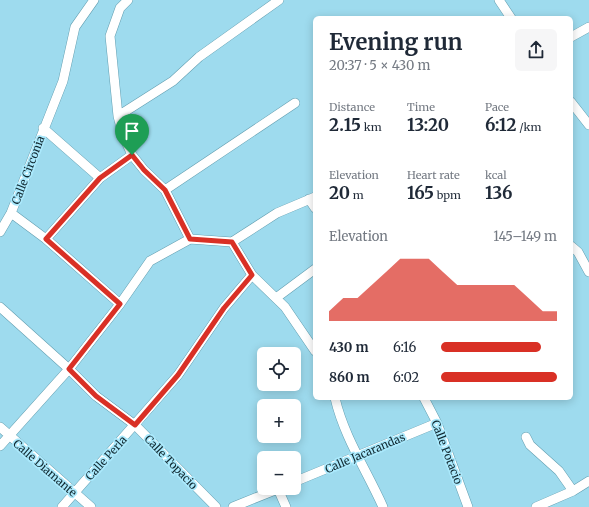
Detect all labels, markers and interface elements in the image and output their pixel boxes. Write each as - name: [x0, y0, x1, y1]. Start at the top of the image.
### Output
- text: Evening run: [329, 28, 463, 56]
- button: share: [515, 29, 557, 71]
- text: 20:37 · 5 × 430 m: [329, 57, 430, 74]
- text: Distance: [329, 100, 375, 114]
- text: Time: [407, 100, 435, 114]
- text: Pace: [485, 100, 509, 114]
- pin: [115, 114, 149, 155]
- text: 2.15: [329, 114, 361, 136]
- text: 13:20: [407, 114, 449, 136]
- text: 6:12: [485, 114, 517, 136]
- icon: arrive: [121, 120, 143, 142]
- text: km: [361, 120, 382, 134]
- text: /km: [517, 120, 541, 134]
- street label: Calle Circonia: [9, 134, 48, 206]
- text: Elevation: [329, 168, 379, 182]
- text: Heart rate: [407, 168, 460, 182]
- text: kcal: [485, 168, 507, 182]
- text: 20: [329, 182, 350, 204]
- text: 165: [407, 182, 434, 204]
- text: 136: [485, 182, 513, 204]
- text: m: [350, 188, 364, 202]
- text: bpm: [434, 188, 461, 202]
- text: Elevation: [329, 228, 388, 245]
- text: 145–149 m: [493, 228, 557, 245]
- text: 430 m: [329, 339, 369, 356]
- text: 6:16: [393, 339, 416, 356]
- map controls: [257, 347, 301, 495]
- button: locate: [257, 347, 301, 391]
- text: 860 m: [329, 369, 370, 386]
- text: 6:02: [393, 369, 419, 386]
- button: +: [257, 399, 301, 443]
- street label: Calle Potacio: [428, 418, 466, 487]
- street label: Calle Jacarandas: [323, 430, 407, 476]
- street label: Calle Topacio: [142, 432, 201, 493]
- street label: Calle Perla: [82, 433, 130, 483]
- street label: Calle Diamante: [10, 437, 80, 500]
- button: −: [257, 451, 301, 495]

